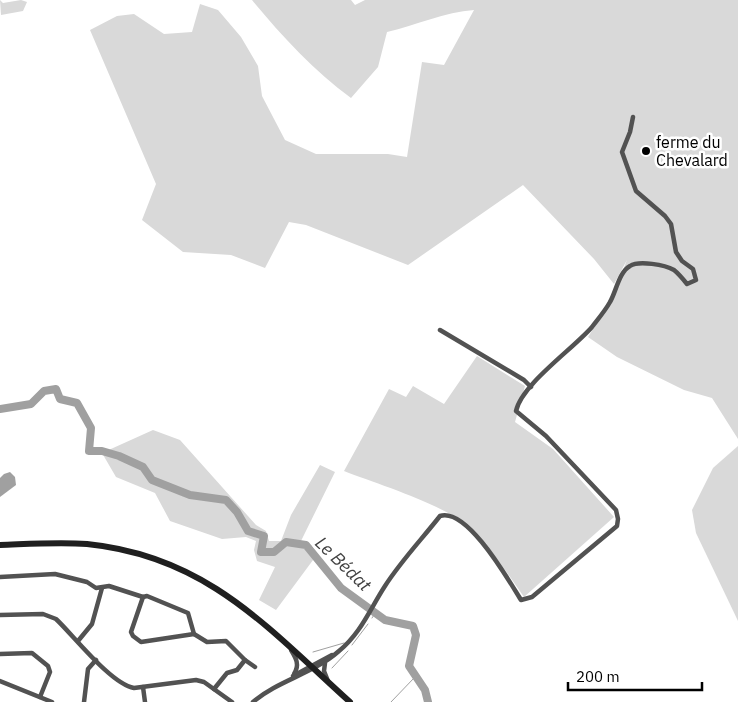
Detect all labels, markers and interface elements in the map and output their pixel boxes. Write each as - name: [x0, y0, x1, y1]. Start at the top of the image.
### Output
- place label: ferme du Chevalard: [656, 132, 728, 170]
- marker: ferme du Chevalard: [640, 145, 652, 157]
- water label: Le Bédat: [311, 531, 377, 597]
- scale bar: [568, 660, 702, 692]
- text: 200 m: [576, 667, 620, 686]

